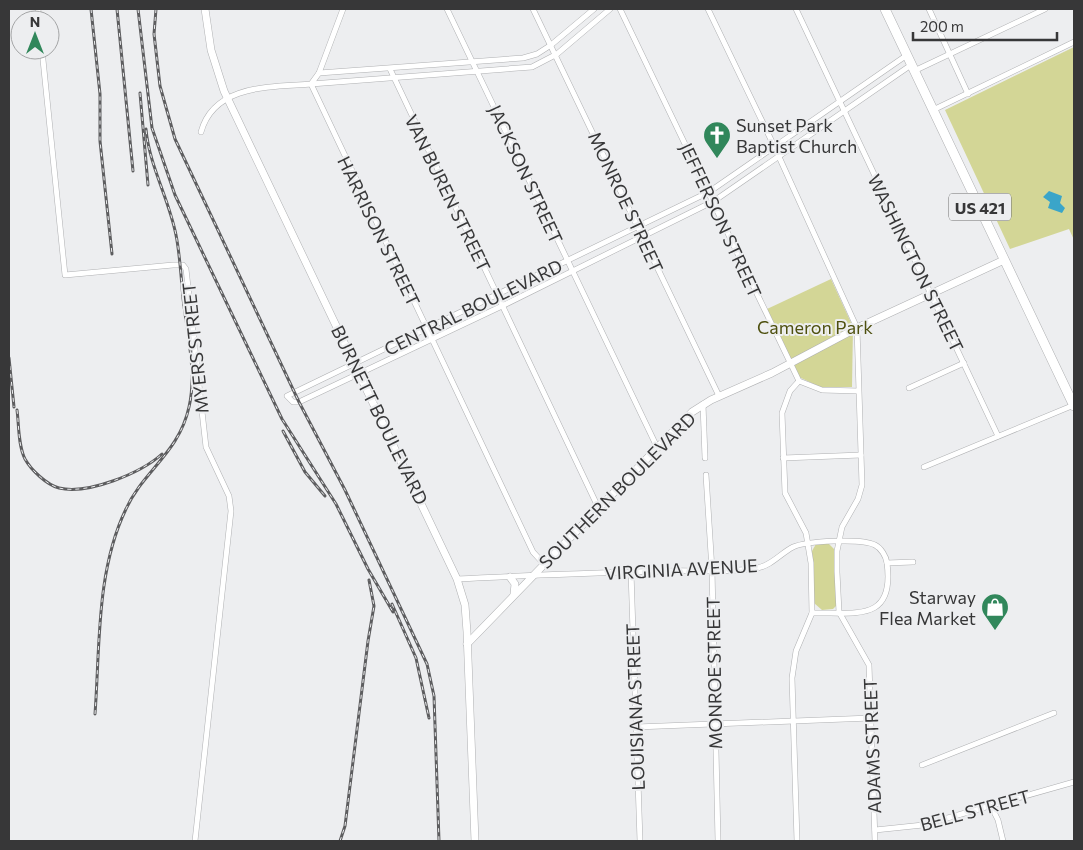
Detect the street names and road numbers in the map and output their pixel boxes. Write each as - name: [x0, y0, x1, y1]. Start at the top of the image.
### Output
- street label: JACKSON STREET: [484, 101, 568, 247]
- street label: VAN BUREN STREET: [400, 111, 496, 275]
- street label: MONROE STREET: [584, 128, 668, 276]
- street label: JEFFERSON STREET: [675, 139, 767, 301]
- street label: HARRISON STREET: [333, 152, 425, 310]
- street label: WASHINGTON STREET: [863, 171, 969, 355]
- road number: US 421: [949, 193, 1011, 220]
- street label: CENTRAL BOULEVARD: [380, 254, 566, 360]
- street label: MYERS STREET: [177, 281, 213, 415]
- street label: BURNETT BOULEVARD: [327, 322, 433, 508]
- street label: SOUTHERN BOULEVARD: [534, 407, 700, 573]
- street label: VIRGINIA AVENUE: [604, 554, 758, 584]
- street label: MONROE STREET: [702, 596, 726, 750]
- street label: LOUISIANA STREET: [621, 623, 649, 791]
- street label: ADAMS STREET: [859, 678, 885, 814]
- street label: BELL STREET: [917, 785, 1033, 835]

